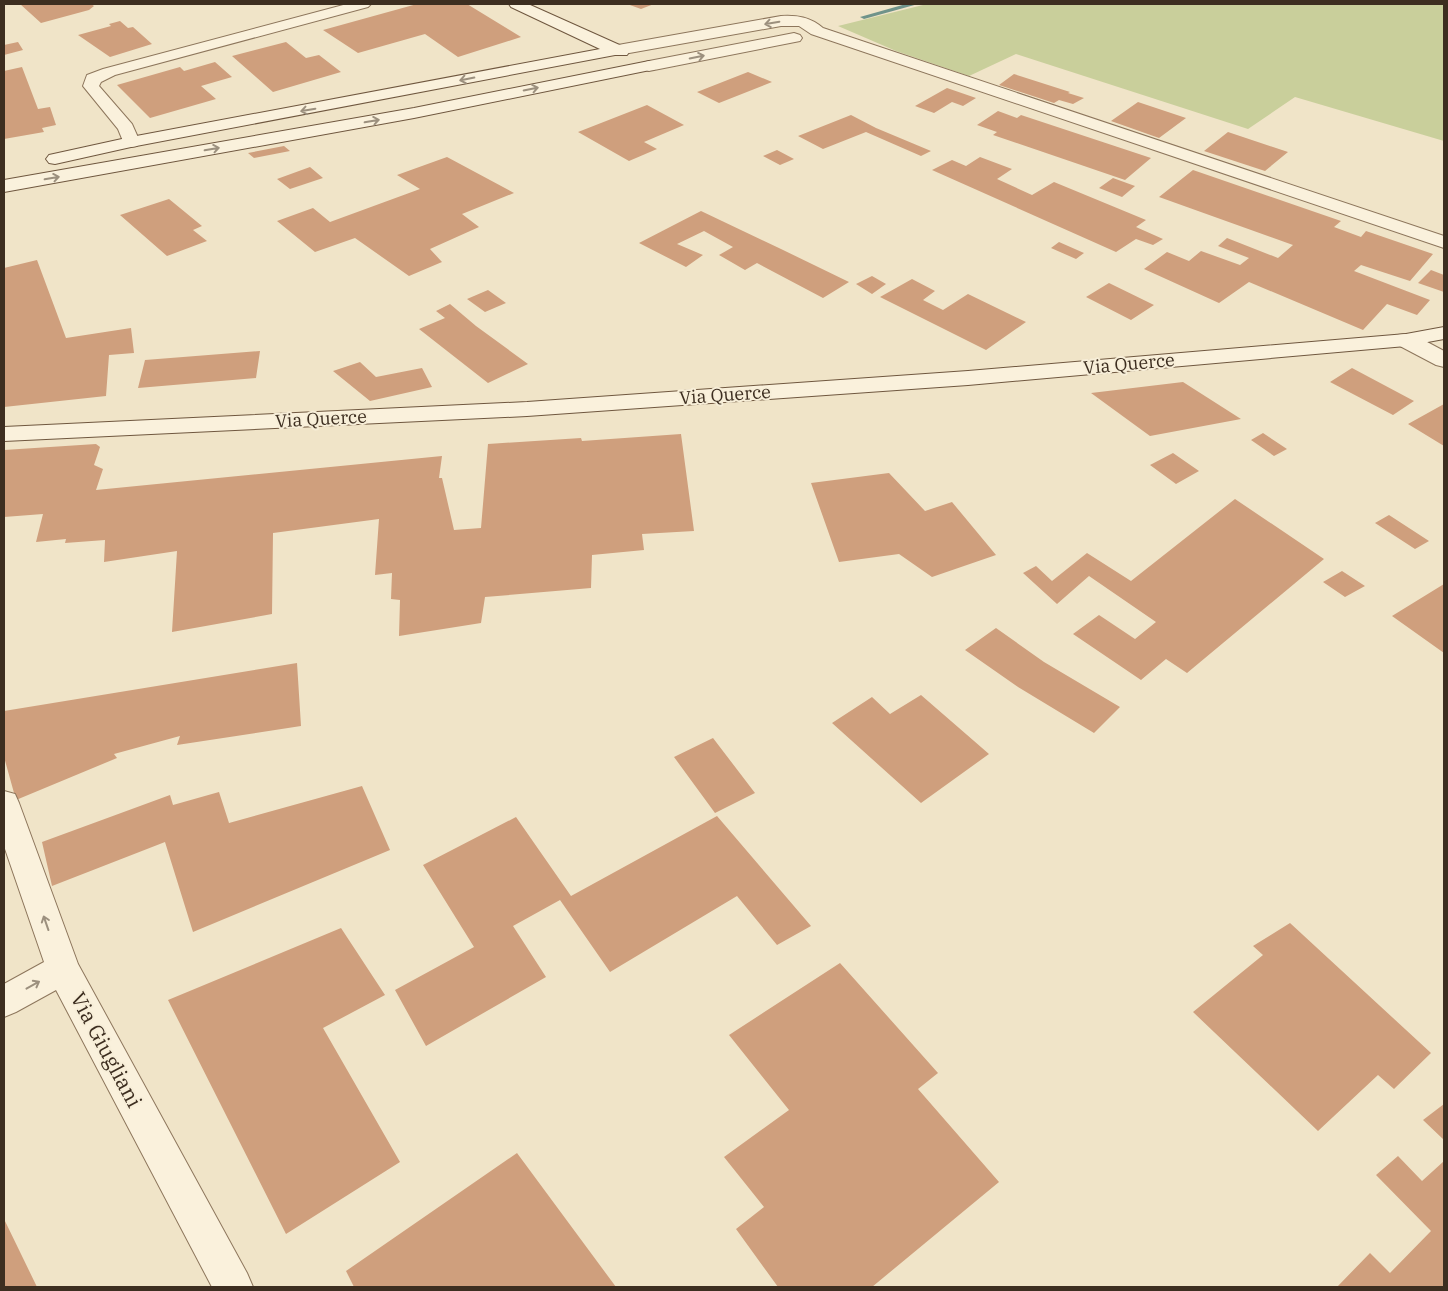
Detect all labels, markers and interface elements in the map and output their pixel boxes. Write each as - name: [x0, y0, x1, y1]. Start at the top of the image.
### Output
- one-way arrow: [764, 18, 780, 28]
- one-way arrow: [689, 51, 705, 61]
- one-way arrow: [460, 75, 476, 85]
- one-way arrow: [523, 84, 539, 94]
- one-way arrow: [300, 105, 316, 115]
- one-way arrow: [363, 115, 379, 125]
- one-way arrow: [203, 144, 219, 154]
- one-way arrow: [43, 172, 59, 182]
- street label: Via Querce: [1082, 348, 1176, 379]
- street label: Via Querce: [678, 380, 771, 409]
- street label: Via Querce: [275, 405, 367, 432]
- one-way arrow: [41, 916, 50, 931]
- one-way arrow: [25, 980, 40, 989]
- street label: Via Giugliani: [65, 987, 149, 1112]

